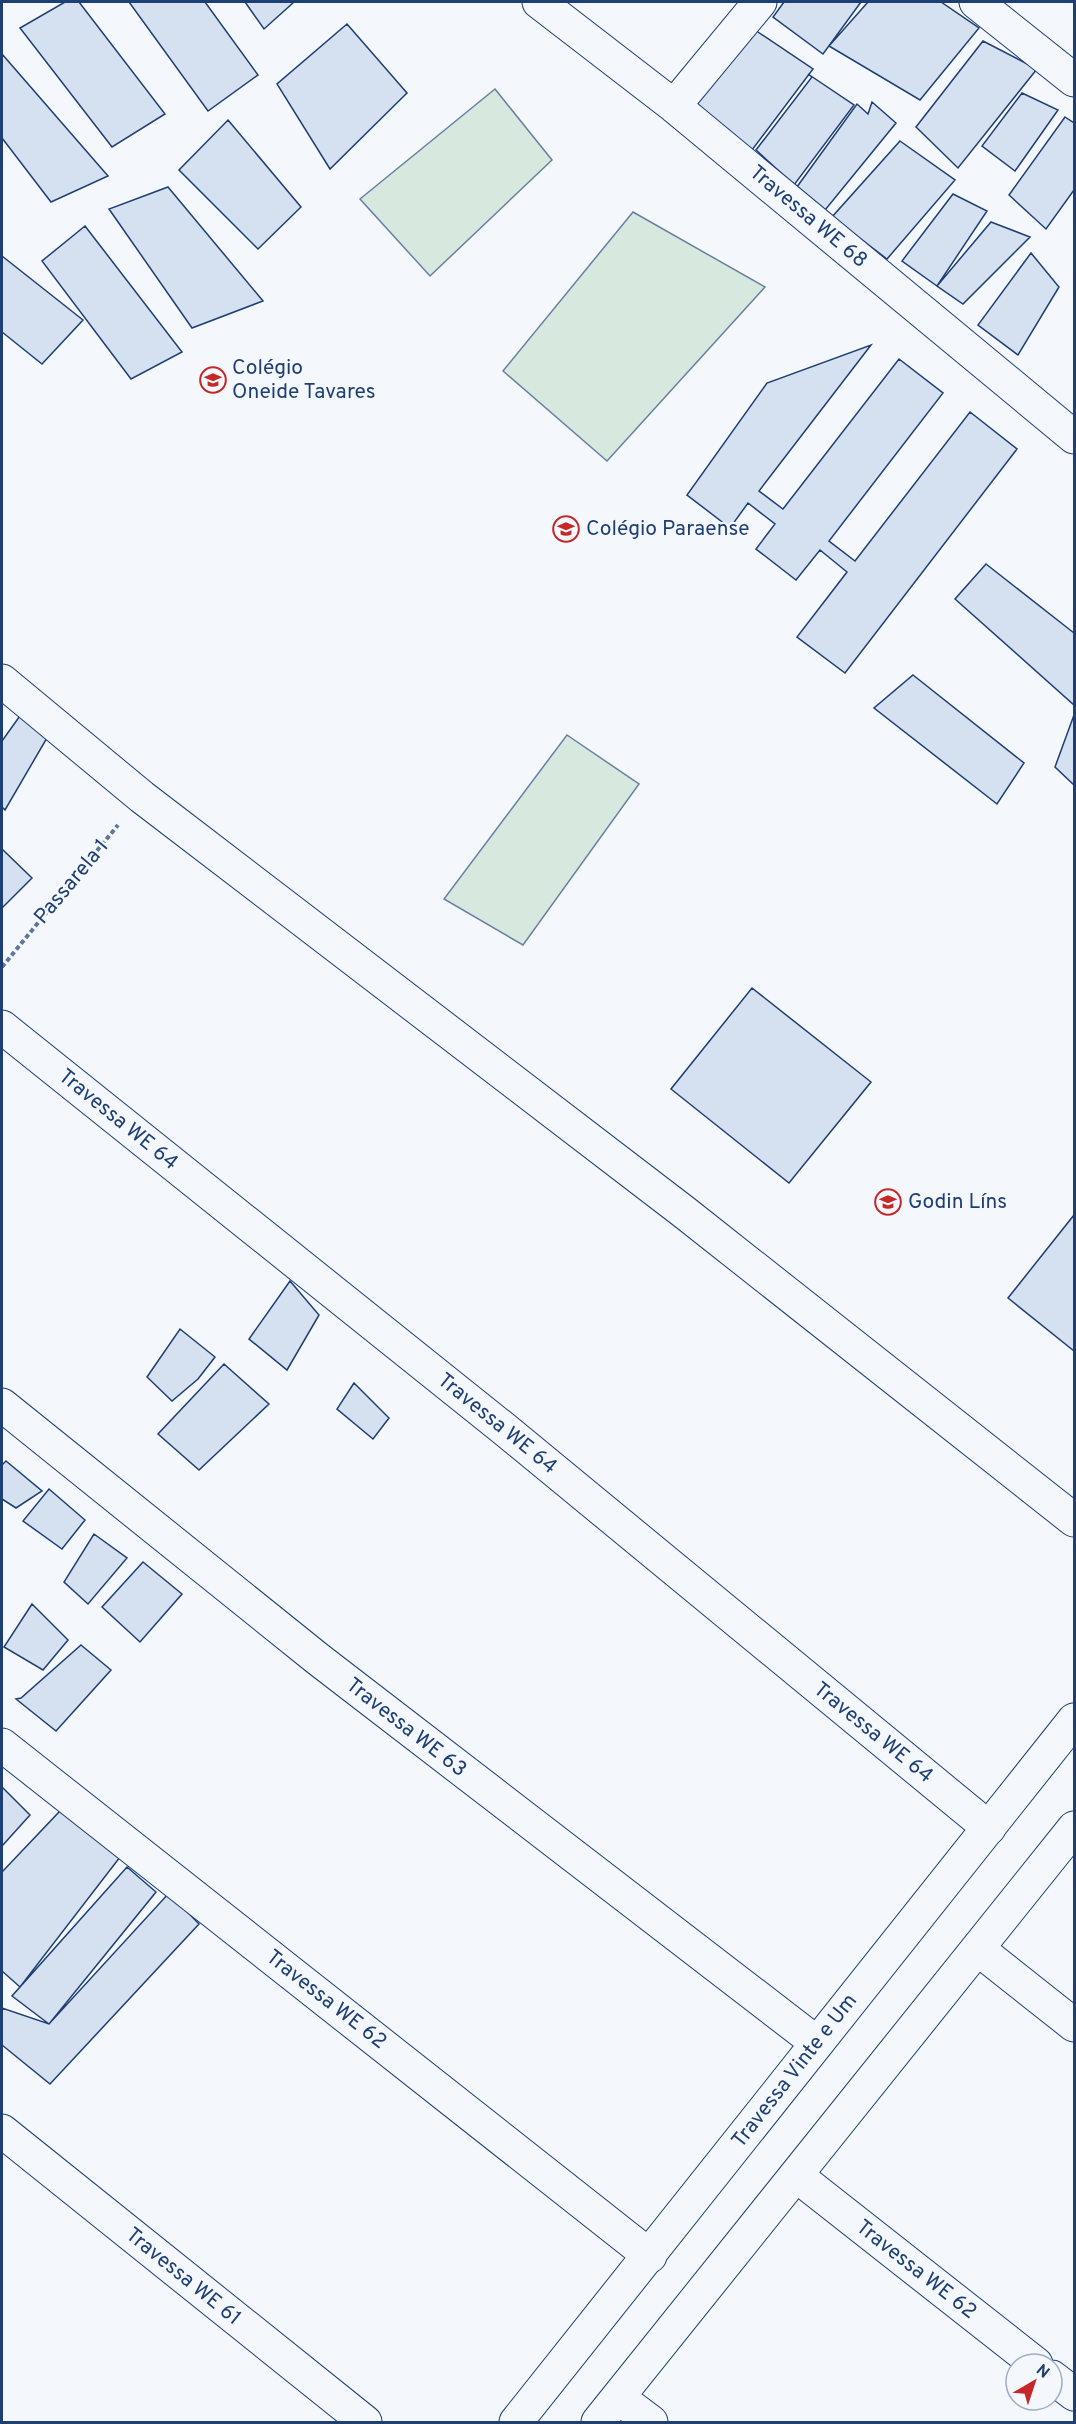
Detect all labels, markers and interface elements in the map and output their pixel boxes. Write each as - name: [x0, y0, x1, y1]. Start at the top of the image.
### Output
- street label: Travessa WE 68: [743, 160, 873, 274]
- place label: Colégio Oneide Tavares: [232, 355, 376, 406]
- school or university icon: Colégio Oneide Tavares: [198, 365, 228, 395]
- school or university icon: Colégio Paraense: [551, 514, 581, 544]
- place label: Colégio Paraense: [586, 516, 750, 543]
- street label: Passarela 1: [29, 834, 115, 930]
- street label: Travessa WE 64: [53, 1063, 183, 1177]
- school or university icon: Godin Líns: [873, 1187, 903, 1217]
- place label: Godin Líns: [908, 1189, 1007, 1216]
- street label: Travessa WE 64: [432, 1367, 562, 1481]
- street label: Travessa WE 63: [340, 1672, 472, 1784]
- street label: Travessa WE 64: [808, 1676, 938, 1790]
- street label: Travessa WE 62: [260, 1944, 392, 2056]
- street label: Travessa Vinte e Um: [726, 1988, 864, 2154]
- street label: Travessa WE 62: [850, 2214, 982, 2326]
- street label: Travessa WE 61: [120, 2222, 246, 2332]
- north arrow: [1004, 2352, 1064, 2412]
- text: N: [1031, 2361, 1053, 2383]

